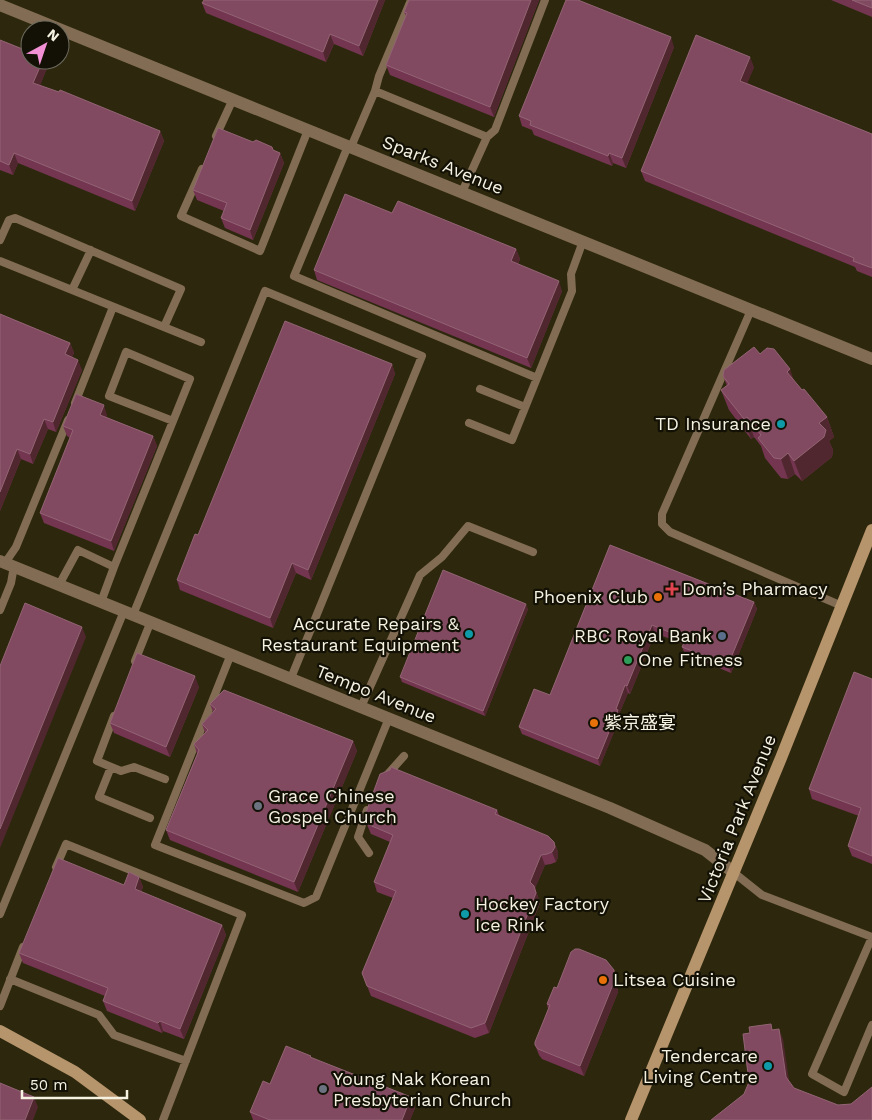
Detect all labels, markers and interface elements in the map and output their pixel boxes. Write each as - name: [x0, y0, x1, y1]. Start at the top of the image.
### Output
- north arrow: [20, 20, 70, 70]
- text: N: [44, 26, 62, 45]
- street label: Sparks Avenue: [380, 131, 507, 198]
- place label: TD Insurance: [655, 413, 771, 434]
- marker: TD Insurance: [775, 418, 787, 430]
- place label: Dom’s Pharmacy: [682, 578, 828, 599]
- marker: Dom’s Pharmacy: [666, 583, 678, 595]
- place label: Phoenix Club: [533, 586, 648, 607]
- marker: Phoenix Club: [652, 591, 664, 603]
- place label: Accurate Repairs & Restaurant Equipment: [261, 613, 460, 655]
- place label: RBC Royal Bank: [574, 625, 712, 646]
- marker: Accurate Repairs & Restaurant Equipment: [463, 628, 475, 640]
- marker: RBC Royal Bank: [716, 630, 728, 642]
- place label: One Fitness: [638, 649, 743, 670]
- marker: One Fitness: [622, 654, 634, 666]
- street label: Tempo Avenue: [313, 660, 439, 727]
- place label: 紫京盛宴: [604, 712, 676, 733]
- marker: 紫京盛宴: [588, 717, 600, 729]
- street label: Victoria Park Avenue: [693, 731, 780, 906]
- place label: Grace Chinese Gospel Church: [268, 785, 397, 827]
- marker: Grace Chinese Gospel Church: [252, 800, 264, 812]
- place label: Hockey Factory Ice Rink: [475, 893, 610, 935]
- marker: Hockey Factory Ice Rink: [459, 908, 471, 920]
- place label: Litsea Cuisine: [613, 969, 736, 990]
- marker: Litsea Cuisine: [597, 974, 609, 986]
- place label: Tendercare Living Centre: [643, 1045, 758, 1087]
- marker: Tendercare Living Centre: [762, 1060, 774, 1072]
- scale bar: [22, 1068, 128, 1100]
- place label: Young Nak Korean Presbyterian Church: [333, 1068, 512, 1110]
- text: 50 m: [30, 1076, 67, 1094]
- marker: Young Nak Korean Presbyterian Church: [317, 1083, 329, 1095]

